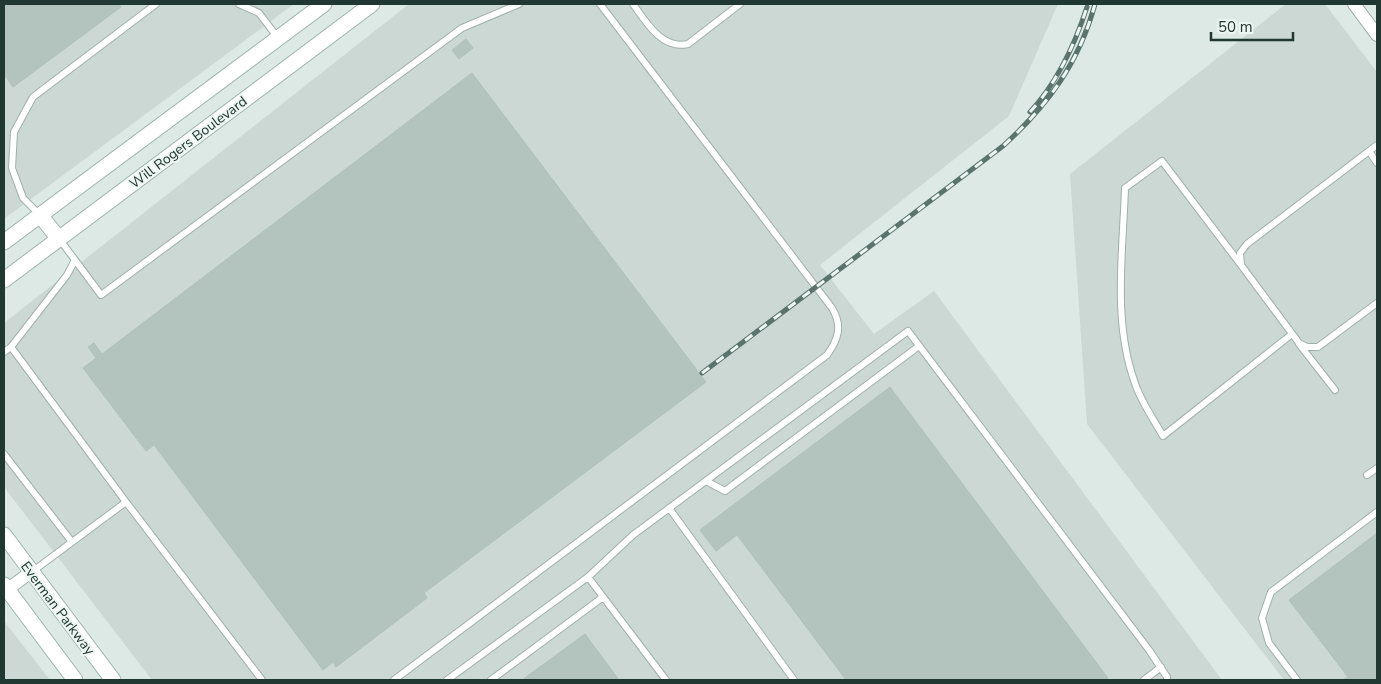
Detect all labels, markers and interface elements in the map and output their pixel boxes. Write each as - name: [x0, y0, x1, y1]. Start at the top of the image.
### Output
- scale bar: [1211, 10, 1294, 42]
- text: 50 m: [1218, 17, 1253, 37]
- street label: Will Rogers Boulevard: [126, 92, 251, 193]
- street label: Everman Parkway: [16, 558, 100, 660]

